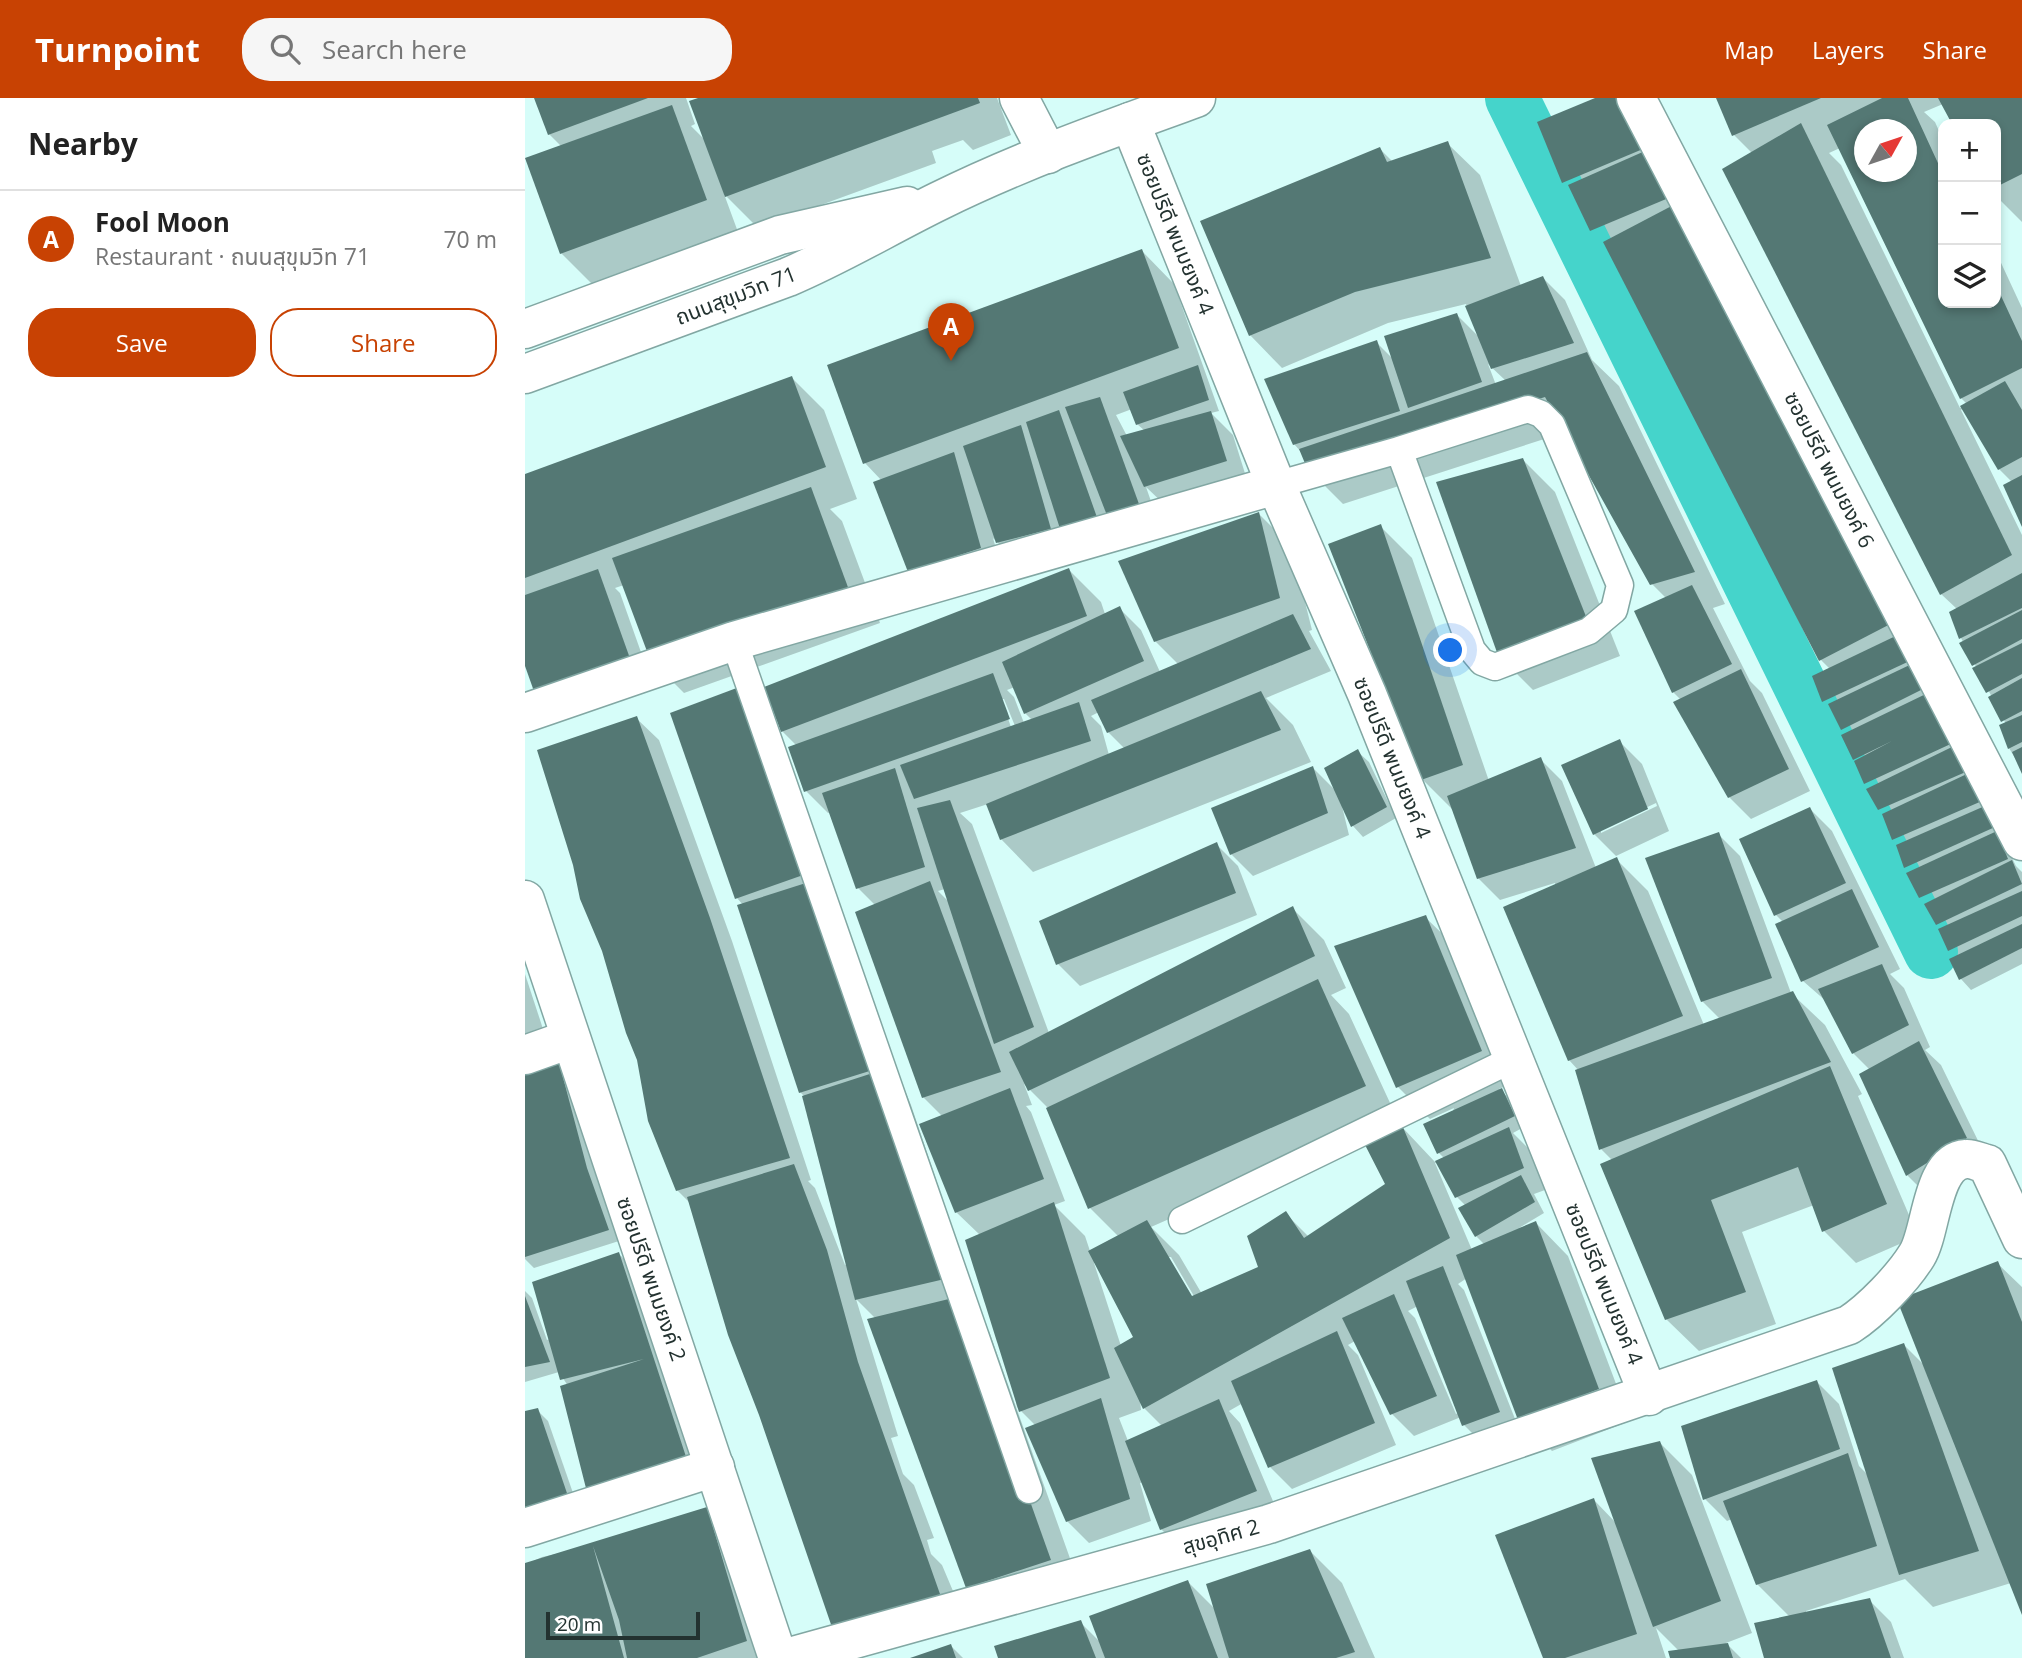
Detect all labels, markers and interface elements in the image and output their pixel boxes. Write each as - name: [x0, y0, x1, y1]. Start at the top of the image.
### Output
- search box: [242, 18, 732, 81]
- text: Turnpoint: [35, 27, 200, 72]
- icon: search: [266, 30, 304, 68]
- text: Search here: [322, 31, 467, 67]
- text: Map: [1724, 33, 1774, 66]
- text: Layers: [1812, 33, 1885, 66]
- text: Share: [1923, 33, 1987, 66]
- north arrow: [1854, 119, 1917, 182]
- map controls: [1938, 119, 2001, 308]
- button: +: [1938, 119, 2001, 182]
- text: Nearby: [28, 123, 138, 164]
- street label: ซอยปรีดี พนมยงค์ 4: [1131, 149, 1221, 319]
- button: −: [1938, 182, 2001, 245]
- text: Fool Moon: [95, 204, 230, 240]
- text: A: [43, 223, 59, 255]
- text: 70 m: [443, 223, 497, 255]
- text: Restaurant · ถนนสุขุมวิท 71: [95, 240, 370, 272]
- button: layers: [1938, 245, 2001, 308]
- street label: ถนนสุขุมวิท 71: [671, 259, 800, 331]
- pin: A: [928, 303, 974, 361]
- button: Save: [28, 308, 256, 377]
- button: Share: [270, 308, 497, 377]
- street label: ซอยปรีดี พนมยงค์ 6: [1778, 387, 1881, 553]
- your location: [1433, 633, 1467, 667]
- street label: ซอยปรีดี พนมยงค์ 4: [1348, 673, 1438, 843]
- street label: ซอยปรีดี พนมยงค์ 2: [611, 1193, 693, 1365]
- street label: ซอยปรีดี พนมยงค์ 4: [1560, 1199, 1650, 1369]
- street label: สุขอุทิศ 2: [1179, 1512, 1263, 1560]
- scale bar: [546, 1609, 700, 1641]
- text: 20 m: [557, 1611, 601, 1637]

